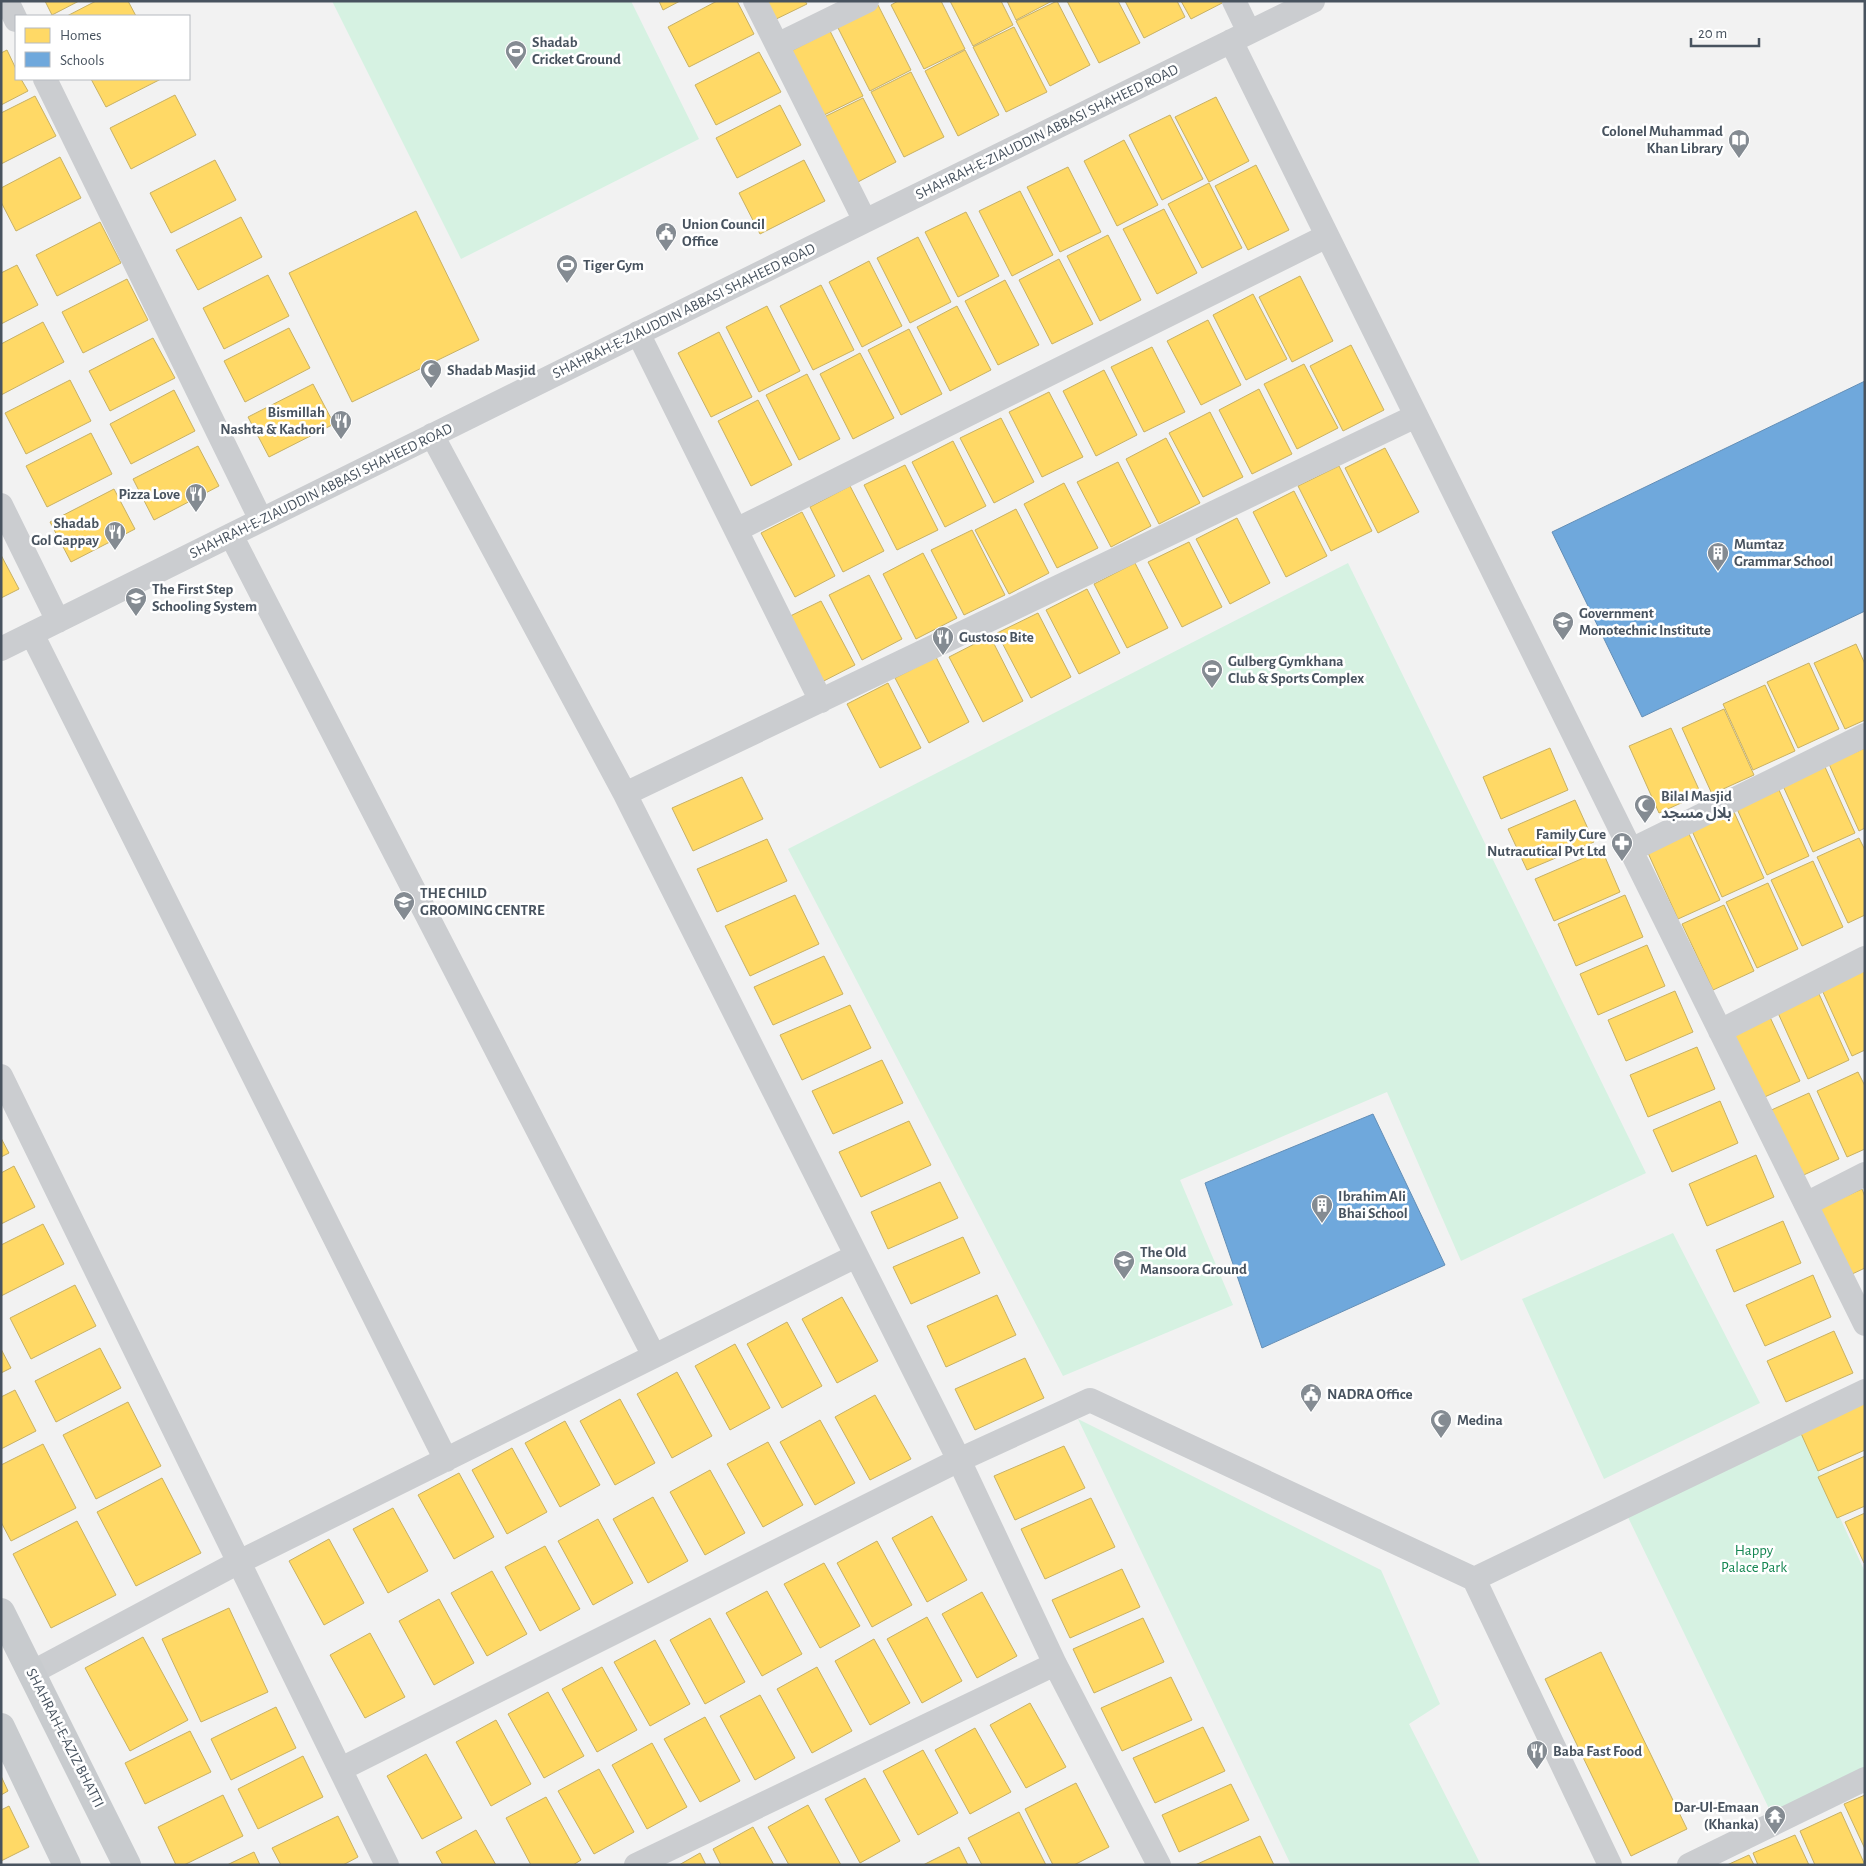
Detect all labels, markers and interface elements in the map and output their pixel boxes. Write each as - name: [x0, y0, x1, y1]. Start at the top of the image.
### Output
- legend: [15, 15, 190, 80]
- scale bar: [1691, 15, 1758, 47]
- text: 20 m: [1698, 26, 1727, 41]
- text: Homes: [60, 28, 102, 43]
- place label: Shadab Cricket Ground: [532, 35, 621, 67]
- sports icon: Shadab Cricket Ground: [504, 39, 528, 70]
- text: Schools: [60, 53, 104, 68]
- street label: SHAHRAH-E-ZIAUDDIN ABBASI SHAHEED ROAD: [913, 62, 1181, 202]
- place label: Colonel Muhammad Khan Library: [1602, 124, 1723, 156]
- library icon: Colonel Muhammad Khan Library: [1727, 128, 1751, 159]
- place label: Union Council Office: [682, 217, 765, 249]
- public building icon: Union Council Office: [654, 221, 678, 252]
- street label: SHAHRAH-E-ZIAUDDIN ABBASI SHAHEED ROAD: [550, 241, 818, 381]
- sports icon: Tiger Gym: [555, 253, 579, 284]
- place label: Tiger Gym: [583, 258, 644, 273]
- mosque icon: Shadab Masjid: [419, 358, 443, 389]
- place label: Shadab Masjid: [447, 363, 536, 378]
- place label: Bismillah Nashta & Kachori: [220, 405, 325, 437]
- restaurant icon: Bismillah Nashta & Kachori: [329, 409, 353, 440]
- street label: SHAHRAH-E-ZIAUDDIN ABBASI SHAHEED ROAD: [187, 421, 455, 561]
- restaurant icon: Pizza Love: [184, 482, 208, 513]
- place label: Pizza Love: [118, 487, 180, 502]
- place label: Shadab Gol Gappay: [31, 516, 99, 548]
- restaurant icon: Shadab Gol Gappay: [103, 520, 127, 551]
- place label: Mumtaz Grammar School: [1734, 537, 1833, 569]
- building icon: Mumtaz Grammar School: [1706, 541, 1730, 572]
- place label: The First Step Schooling System: [152, 582, 257, 614]
- school or university icon: The First Step Schooling System: [124, 586, 148, 617]
- place label: Government Monotechnic Institute: [1579, 606, 1711, 638]
- school or university icon: Government Monotechnic Institute: [1551, 610, 1575, 641]
- restaurant icon: Gustoso Bite: [931, 625, 955, 656]
- place label: Gustoso Bite: [959, 630, 1034, 645]
- place label: Gulberg Gymkhana Club & Sports Complex: [1228, 654, 1364, 686]
- sports icon: Gulberg Gymkhana Club & Sports Complex: [1200, 658, 1224, 689]
- place label: Bilal Masjid بلال مسجد: [1661, 789, 1732, 822]
- mosque icon: Bilal Masjid بلال مسجد: [1633, 793, 1657, 824]
- place label: Family Cure Nutracutical Pvt Ltd: [1487, 827, 1606, 859]
- pharmacy icon: Family Cure Nutracutical Pvt Ltd: [1610, 831, 1634, 862]
- place label: THE CHILD GROOMING CENTRE: [420, 886, 545, 918]
- school or university icon: THE CHILD GROOMING CENTRE: [392, 890, 416, 921]
- place label: Ibrahim Ali Bhai School: [1338, 1189, 1408, 1221]
- building icon: Ibrahim Ali Bhai School: [1310, 1193, 1334, 1224]
- place label: The Old Mansoora Ground: [1140, 1245, 1247, 1277]
- school or university icon: The Old Mansoora Ground: [1112, 1249, 1136, 1280]
- public building icon: NADRA Office: [1299, 1382, 1323, 1413]
- place label: NADRA Office: [1327, 1387, 1413, 1402]
- mosque icon: Medina: [1429, 1408, 1453, 1439]
- place label: Medina: [1457, 1413, 1503, 1428]
- park label: Happy Palace Park: [1721, 1543, 1787, 1575]
- street label: SHAHRAH-E-AZIZ BHATTI: [23, 1666, 107, 1810]
- restaurant icon: Baba Fast Food: [1525, 1739, 1549, 1770]
- place label: Baba Fast Food: [1553, 1744, 1642, 1759]
- place label: Dar-Ul-Emaan (Khanka): [1674, 1800, 1759, 1832]
- temple icon: Dar-Ul-Emaan (Khanka): [1763, 1804, 1787, 1835]

